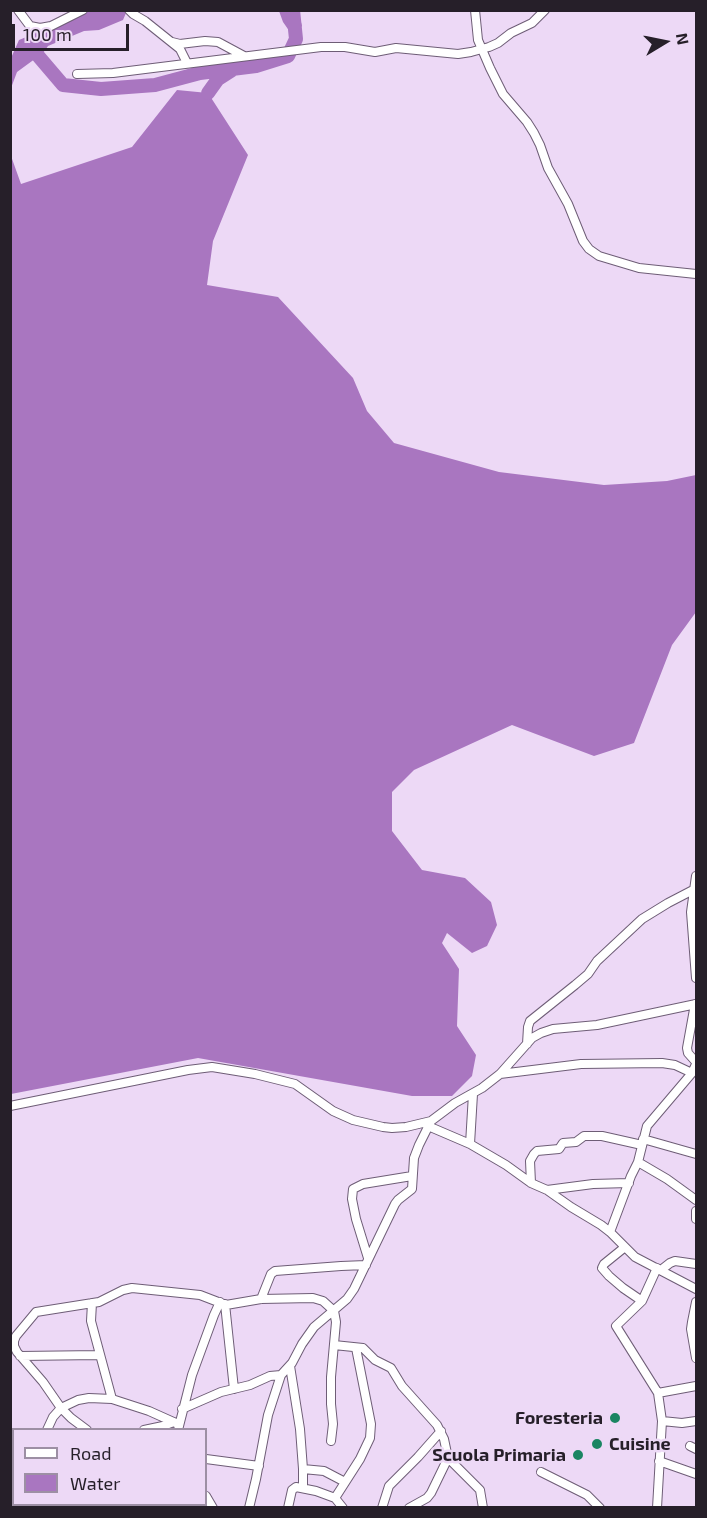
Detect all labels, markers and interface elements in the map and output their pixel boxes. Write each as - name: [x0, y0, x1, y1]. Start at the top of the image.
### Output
- scale bar: [15, 12, 132, 50]
- north arrow: [635, 12, 695, 72]
- text: 100 m: [23, 23, 72, 45]
- text: N: [673, 31, 694, 46]
- place label: Foresteria: [515, 1407, 603, 1429]
- marker: Foresteria: [608, 1411, 622, 1425]
- legend: [12, 1428, 207, 1506]
- place label: Cuisine: [609, 1433, 671, 1455]
- marker: Cuisine: [590, 1437, 604, 1451]
- text: Road: [70, 1442, 111, 1464]
- place label: Scuola Primaria: [432, 1444, 566, 1466]
- marker: Scuola Primaria: [571, 1448, 585, 1462]
- text: Water: [70, 1472, 120, 1494]

